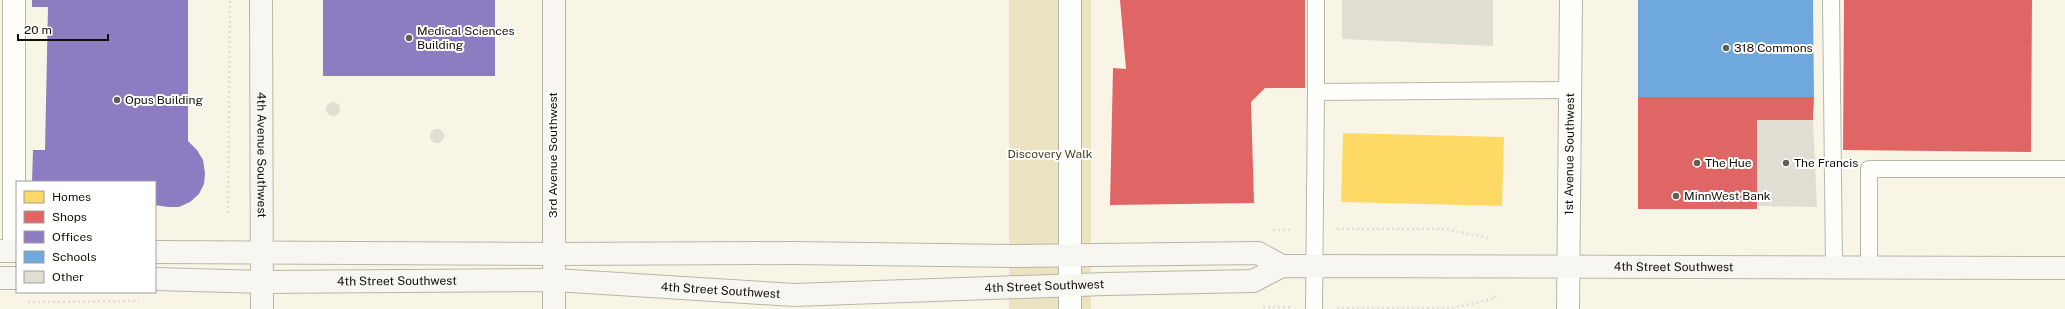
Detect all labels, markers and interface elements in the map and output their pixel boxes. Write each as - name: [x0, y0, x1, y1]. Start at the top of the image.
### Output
- scale bar: [18, 16, 108, 42]
- text: 20 m: [24, 23, 52, 37]
- place label: Medical Sciences Building: [417, 24, 515, 52]
- marker: Medical Sciences Building: [404, 33, 414, 43]
- place label: 318 Commons: [1734, 41, 1813, 55]
- marker: 318 Commons: [1721, 43, 1731, 53]
- street label: 4th Avenue Southwest: [254, 92, 269, 218]
- street label: 3rd Avenue Southwest: [546, 92, 560, 218]
- street label: 1st Avenue Southwest: [1562, 92, 1577, 215]
- place label: Opus Building: [125, 93, 203, 107]
- marker: Opus Building: [112, 95, 122, 105]
- park label: Discovery Walk: [1008, 147, 1093, 161]
- place label: The Hue: [1705, 156, 1752, 170]
- place label: The Francis: [1794, 156, 1858, 170]
- marker: The Hue: [1692, 158, 1702, 168]
- marker: The Francis: [1781, 158, 1791, 168]
- legend: [16, 181, 156, 293]
- place label: MinnWest Bank: [1684, 189, 1771, 203]
- text: Homes: [52, 190, 91, 204]
- marker: MinnWest Bank: [1671, 191, 1681, 201]
- text: Shops: [52, 210, 87, 224]
- text: Offices: [52, 230, 92, 244]
- text: Schools: [52, 250, 97, 264]
- street label: 4th Street Southwest: [1614, 260, 1734, 274]
- text: Other: [52, 270, 84, 284]
- street label: 4th Street Southwest: [337, 274, 457, 288]
- street label: 4th Street Southwest: [984, 277, 1105, 295]
- street label: 4th Street Southwest: [660, 280, 781, 301]

